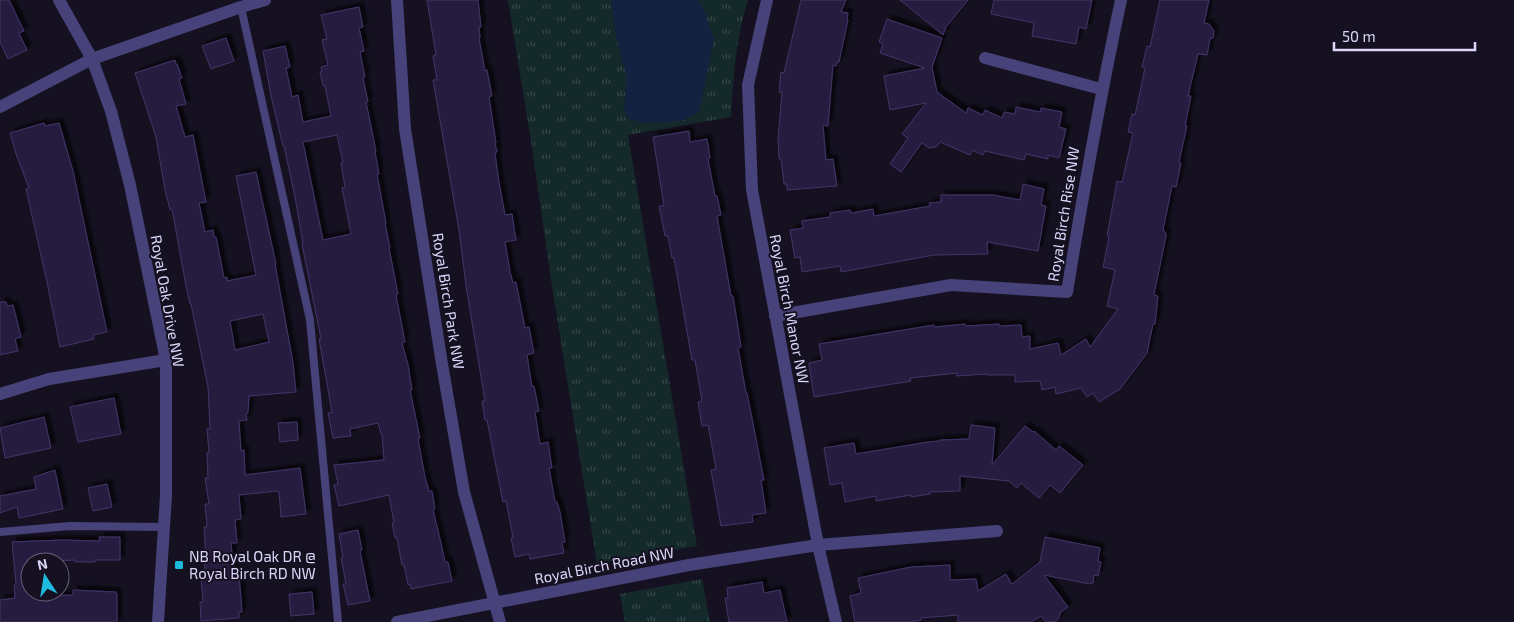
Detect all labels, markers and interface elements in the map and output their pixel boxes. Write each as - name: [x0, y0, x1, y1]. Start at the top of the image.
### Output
- scale bar: [1334, 20, 1475, 52]
- text: 50 m: [1342, 27, 1376, 45]
- street label: Royal Birch Rise NW: [1043, 145, 1083, 283]
- street label: Royal Birch Park NW: [429, 231, 469, 371]
- street label: Royal Oak Drive NW: [148, 233, 188, 369]
- street label: Royal Birch Manor NW: [767, 233, 813, 385]
- street label: Royal Birch Road NW: [533, 543, 675, 587]
- place label: NB Royal Oak DR @ Royal Birch RD NW: [189, 547, 316, 582]
- north arrow: [20, 552, 70, 602]
- text: N: [35, 554, 49, 573]
- marker: NB Royal Oak DR @ Royal Birch RD NW: [173, 559, 185, 571]

